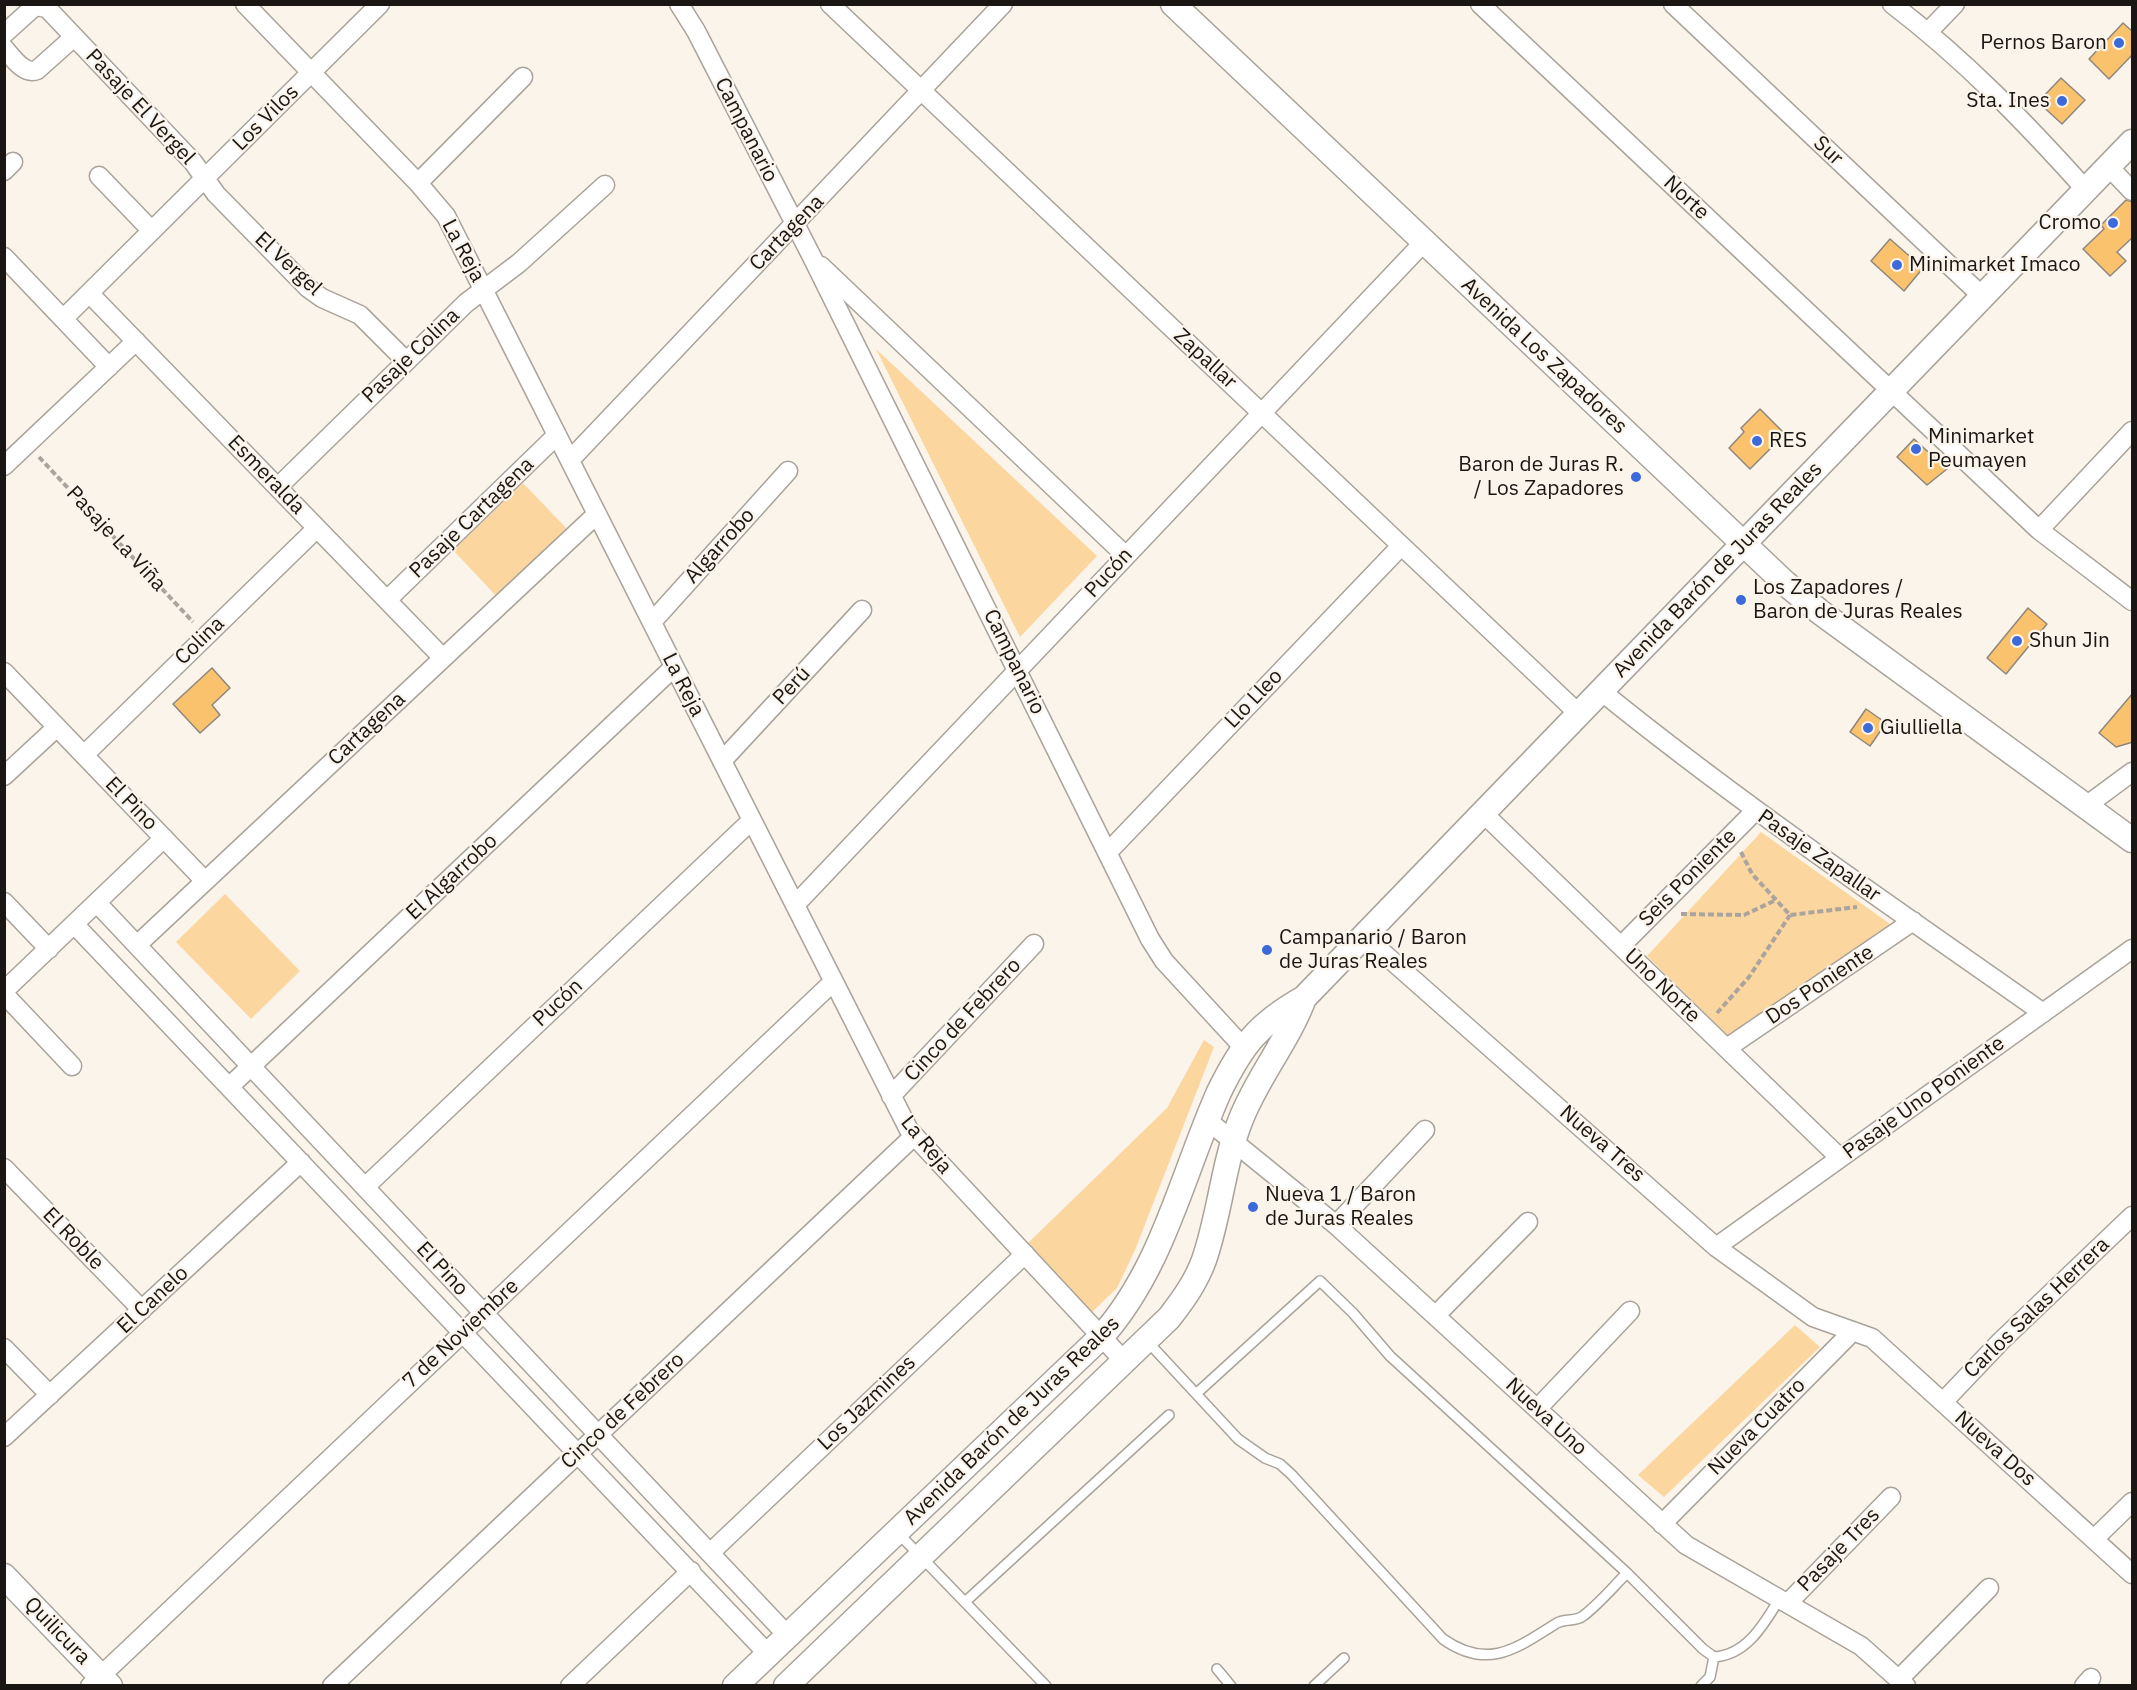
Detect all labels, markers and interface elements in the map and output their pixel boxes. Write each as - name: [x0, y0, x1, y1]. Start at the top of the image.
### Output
- place label: Pernos Baron: [1980, 30, 2107, 56]
- marker: Pernos Baron: [2112, 36, 2126, 50]
- street label: Pasaje El Vergel: [80, 44, 200, 170]
- street label: Campanario: [709, 74, 783, 186]
- street label: Los Vilos: [228, 80, 304, 156]
- place label: Sta. Ines: [1966, 88, 2050, 114]
- marker: Sta. Ines: [2055, 94, 2069, 108]
- street label: Sur: [1808, 131, 1848, 171]
- street label: Norte: [1658, 171, 1714, 225]
- street label: Cartagena: [745, 190, 829, 276]
- place label: Cromo: [2039, 210, 2101, 236]
- street label: La Reja: [436, 215, 490, 287]
- marker: Cromo: [2106, 216, 2120, 230]
- street label: El Vergel: [249, 227, 327, 301]
- place label: Minimarket Imaco: [1909, 252, 2080, 278]
- marker: Minimarket Imaco: [1890, 258, 1904, 272]
- street label: Avenida Los Zapadores: [1456, 273, 1632, 439]
- street label: Pasaje Colina: [357, 303, 465, 409]
- street label: Zapallar: [1168, 324, 1242, 394]
- place label: Minimarket Peumayen: [1928, 424, 2034, 474]
- place label: RES: [1769, 428, 1807, 454]
- street label: Esmeralda: [222, 430, 310, 520]
- marker: RES: [1750, 434, 1764, 448]
- marker: Minimarket Peumayen: [1909, 442, 1923, 456]
- street label: Pasaje Cartagena: [405, 452, 539, 584]
- place label: Baron de Juras R. / Los Zapadores: [1458, 452, 1624, 502]
- street label: Avenida Barón de Juras Reales: [1608, 457, 1828, 683]
- marker: Baron de Juras R. / Los Zapadores: [1629, 470, 1643, 484]
- street label: Pasaje La Viña: [61, 481, 171, 597]
- street label: Algarrobo: [680, 503, 760, 589]
- street label: Pucón: [1080, 543, 1138, 603]
- place label: Los Zapadores / Baron de Juras Reales: [1753, 575, 1963, 625]
- marker: Los Zapadores / Baron de Juras Reales: [1734, 593, 1748, 607]
- street label: Campanario: [978, 605, 1050, 719]
- street label: Colina: [170, 611, 230, 671]
- place label: Shun Jin: [2029, 628, 2110, 654]
- marker: Shun Jin: [2010, 634, 2024, 648]
- street label: La Reja: [656, 649, 710, 721]
- street label: Perú: [768, 662, 816, 710]
- street label: Llo Lleo: [1220, 664, 1288, 734]
- street label: Cartagena: [323, 687, 411, 771]
- place label: Giulliella: [1880, 715, 1962, 741]
- marker: Giulliella: [1861, 721, 1875, 735]
- street label: El Pino: [100, 772, 162, 836]
- street label: Pasaje Zapallar: [1753, 804, 1885, 908]
- street label: Seis Poniente: [1634, 824, 1742, 932]
- street label: El Algarrobo: [401, 828, 503, 926]
- place label: Campanario / Baron de Juras Reales: [1279, 925, 1467, 975]
- street label: Dos Poniente: [1761, 940, 1879, 1030]
- marker: Campanario / Baron de Juras Reales: [1260, 943, 1274, 957]
- street label: Uno Norte: [1619, 944, 1705, 1028]
- street label: Cinco de Febrero: [899, 953, 1027, 1087]
- street label: Pucón: [528, 974, 588, 1032]
- street label: Pasaje Uno Poniente: [1838, 1031, 2010, 1165]
- street label: Nueva Tres: [1554, 1100, 1650, 1188]
- street label: La Reja: [895, 1111, 957, 1179]
- place label: Nueva 1 / Baron de Juras Reales: [1265, 1182, 1416, 1232]
- marker: Nueva 1 / Baron de Juras Reales: [1246, 1200, 1260, 1214]
- street label: El Roble: [37, 1202, 109, 1276]
- street label: Carlos Salas Herrera: [1959, 1232, 2115, 1384]
- street label: El Pino: [411, 1237, 473, 1301]
- street label: El Canelo: [112, 1261, 194, 1339]
- street label: 7 de Noviembre: [398, 1274, 524, 1394]
- street label: Avenida Barón de Juras Reales: [899, 1311, 1125, 1531]
- street label: Cinco de Febrero: [556, 1347, 690, 1475]
- street label: Los Jazmines: [813, 1350, 921, 1456]
- street label: Nueva Uno: [1500, 1373, 1592, 1461]
- street label: Nueva Cuatro: [1703, 1373, 1811, 1481]
- street label: Nueva Dos: [1949, 1406, 2041, 1492]
- street label: Pasaje Tres: [1793, 1503, 1885, 1597]
- street label: Quilicura: [19, 1592, 95, 1670]

